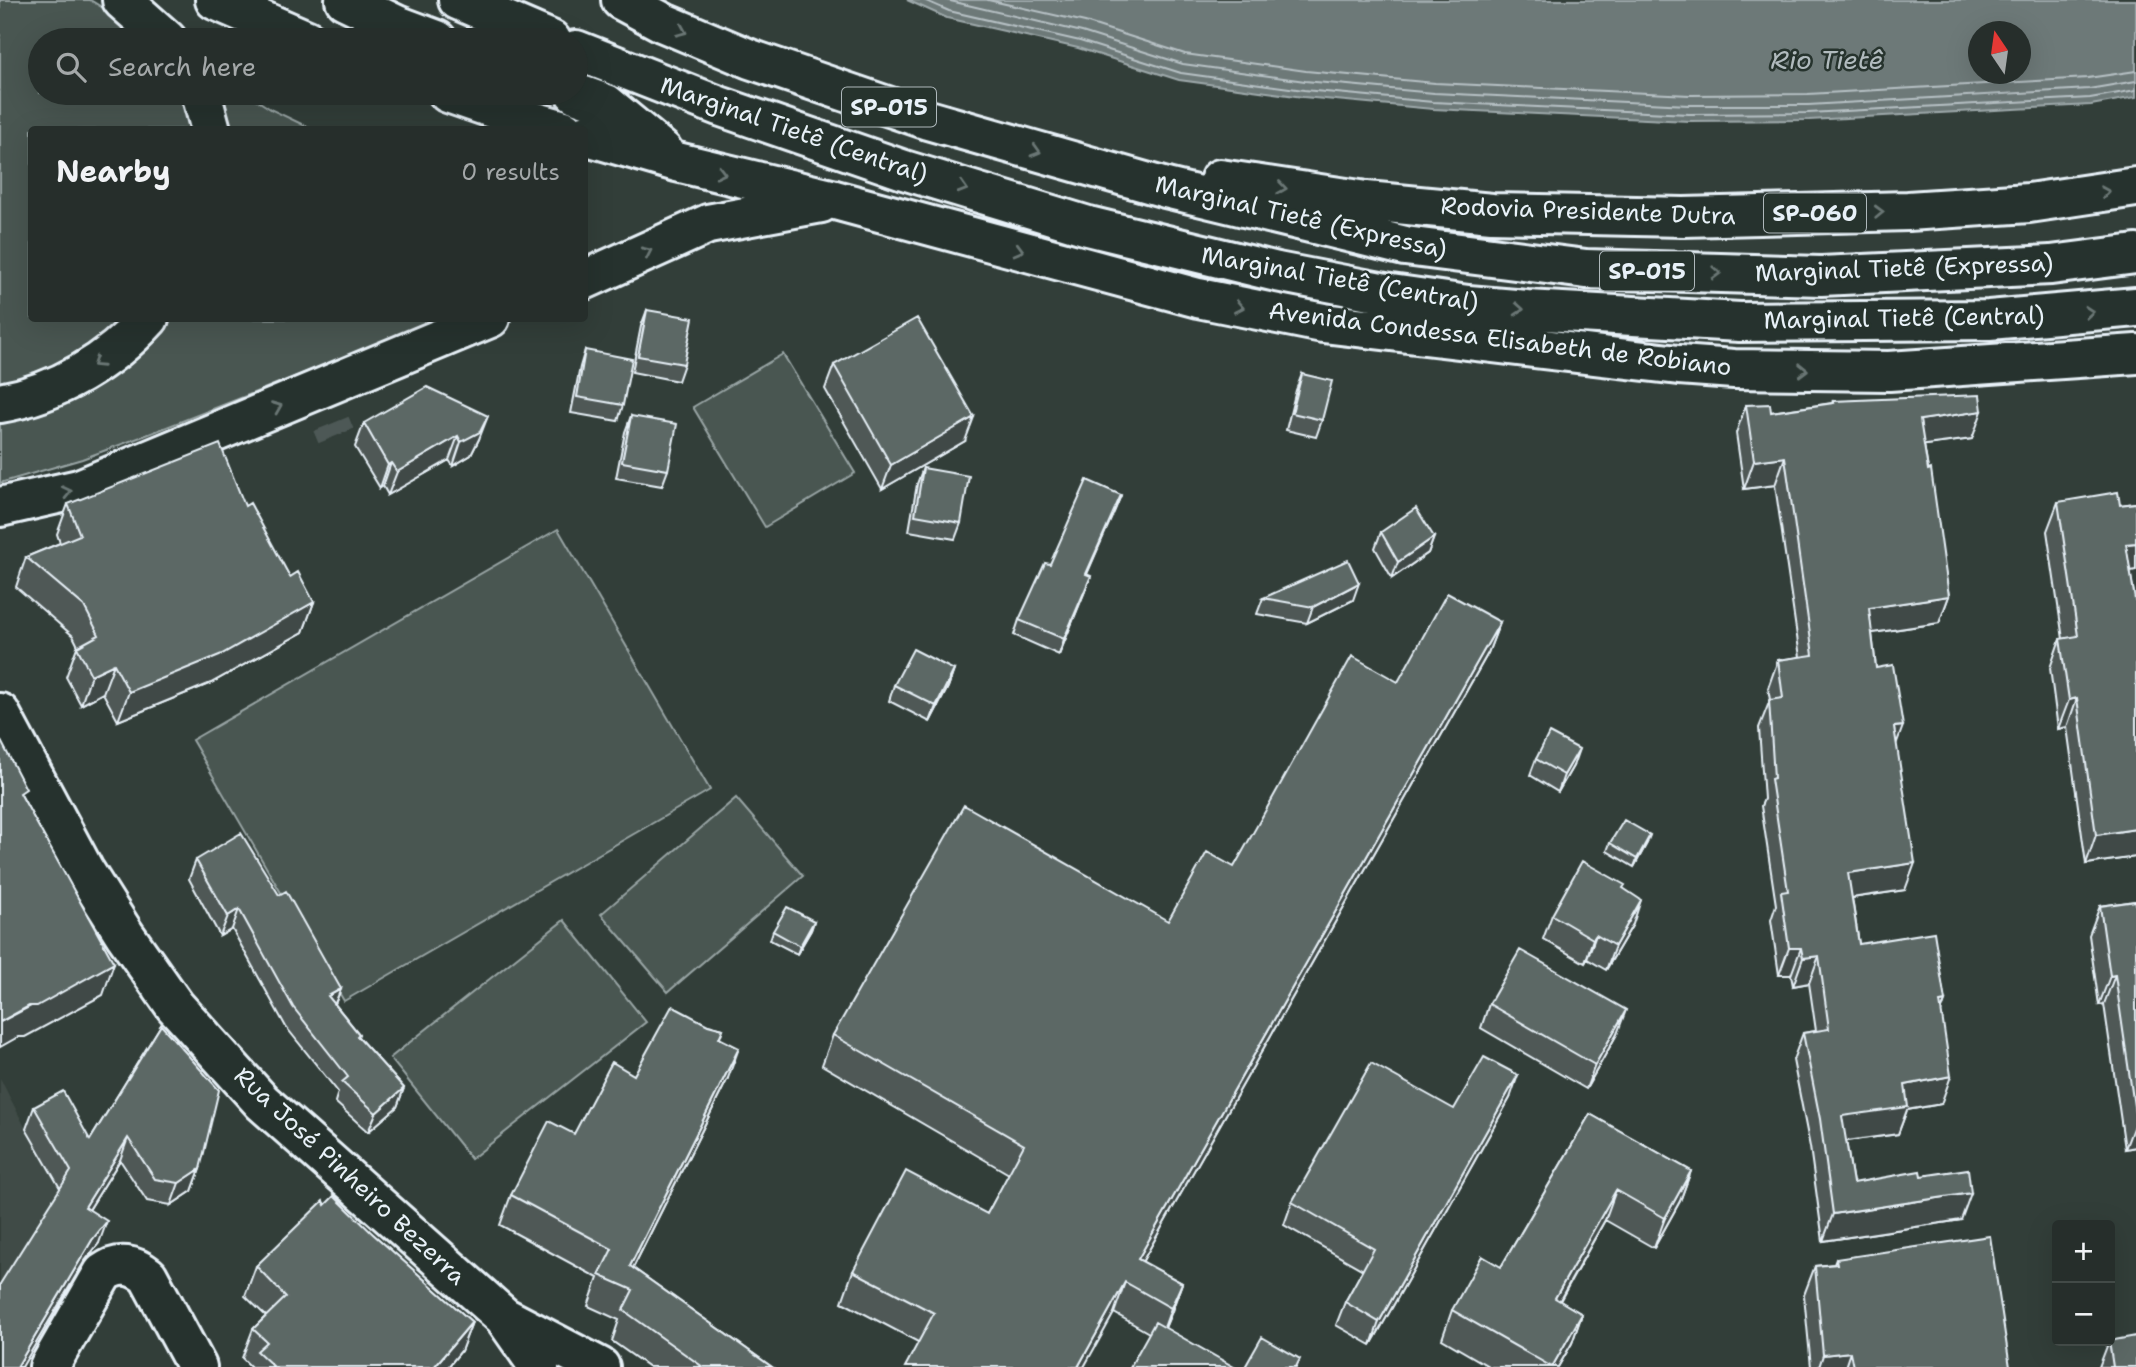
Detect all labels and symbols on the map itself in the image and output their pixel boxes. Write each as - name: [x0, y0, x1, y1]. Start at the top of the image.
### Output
- north arrow: [1968, 21, 2031, 84]
- one-way arrow: [675, 22, 687, 36]
- water label: Rio Tietê: [1770, 42, 1884, 77]
- street label: Marginal Tietê (Central): [656, 69, 932, 191]
- road number: SP-015: [842, 88, 936, 127]
- one-way arrow: [1030, 143, 1042, 158]
- one-way arrow: [715, 164, 727, 179]
- street label: Marginal Tietê (Expressa): [1152, 168, 1450, 266]
- one-way arrow: [957, 180, 969, 195]
- one-way arrow: [1276, 181, 1288, 196]
- one-way arrow: [2099, 185, 2111, 200]
- street label: Rodovia Presidente Dutra: [1440, 190, 1736, 232]
- road number: SP-060: [1764, 194, 1866, 232]
- one-way arrow: [1873, 204, 1884, 219]
- street label: Marginal Tietê (Central): [1199, 239, 1481, 319]
- one-way arrow: [1013, 242, 1025, 256]
- one-way arrow: [640, 246, 652, 260]
- street label: Marginal Tietê (Expressa): [1754, 247, 2054, 289]
- road number: SP-015: [1600, 252, 1694, 290]
- one-way arrow: [1711, 265, 1722, 280]
- street label: Avenida Condessa Elisabeth de Robiano: [1267, 295, 1733, 383]
- one-way arrow: [1233, 298, 1245, 313]
- street label: Marginal Tietê (Central): [1763, 300, 2045, 336]
- one-way arrow: [1514, 301, 1525, 316]
- one-way arrow: [2084, 305, 2095, 320]
- one-way arrow: [92, 354, 105, 367]
- one-way arrow: [1798, 362, 1808, 378]
- one-way arrow: [271, 401, 283, 415]
- one-way arrow: [61, 486, 73, 500]
- street label: Rua José Pinheiro Bezerra: [227, 1060, 473, 1292]

